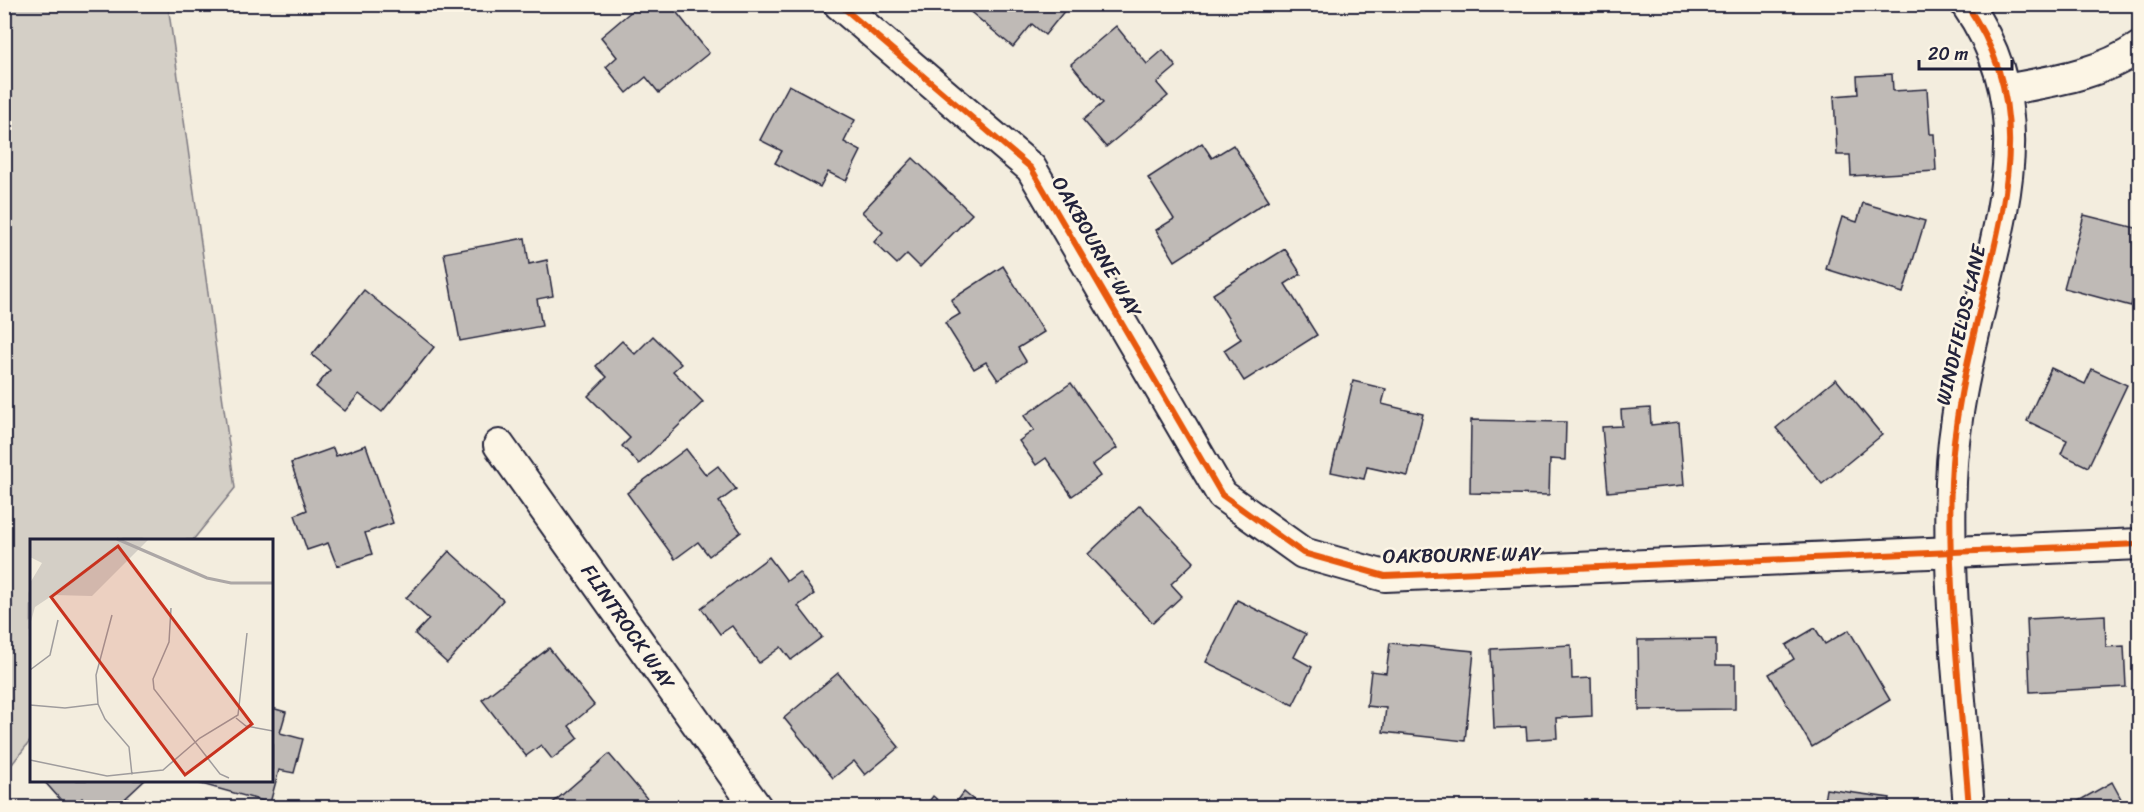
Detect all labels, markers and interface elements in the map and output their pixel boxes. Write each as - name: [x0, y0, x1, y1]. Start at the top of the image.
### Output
- scale bar: [1919, 33, 2012, 71]
- text: 20 m: [1928, 38, 1968, 70]
- street label: OAKBOURNE WAY: [1042, 169, 1152, 325]
- street label: WINDFIELDS LANE: [1926, 239, 1997, 409]
- street label: OAKBOURNE WAY: [1382, 536, 1543, 574]
- inset map: [30, 539, 273, 782]
- street label: FLINTROCK WAY: [571, 557, 685, 698]

